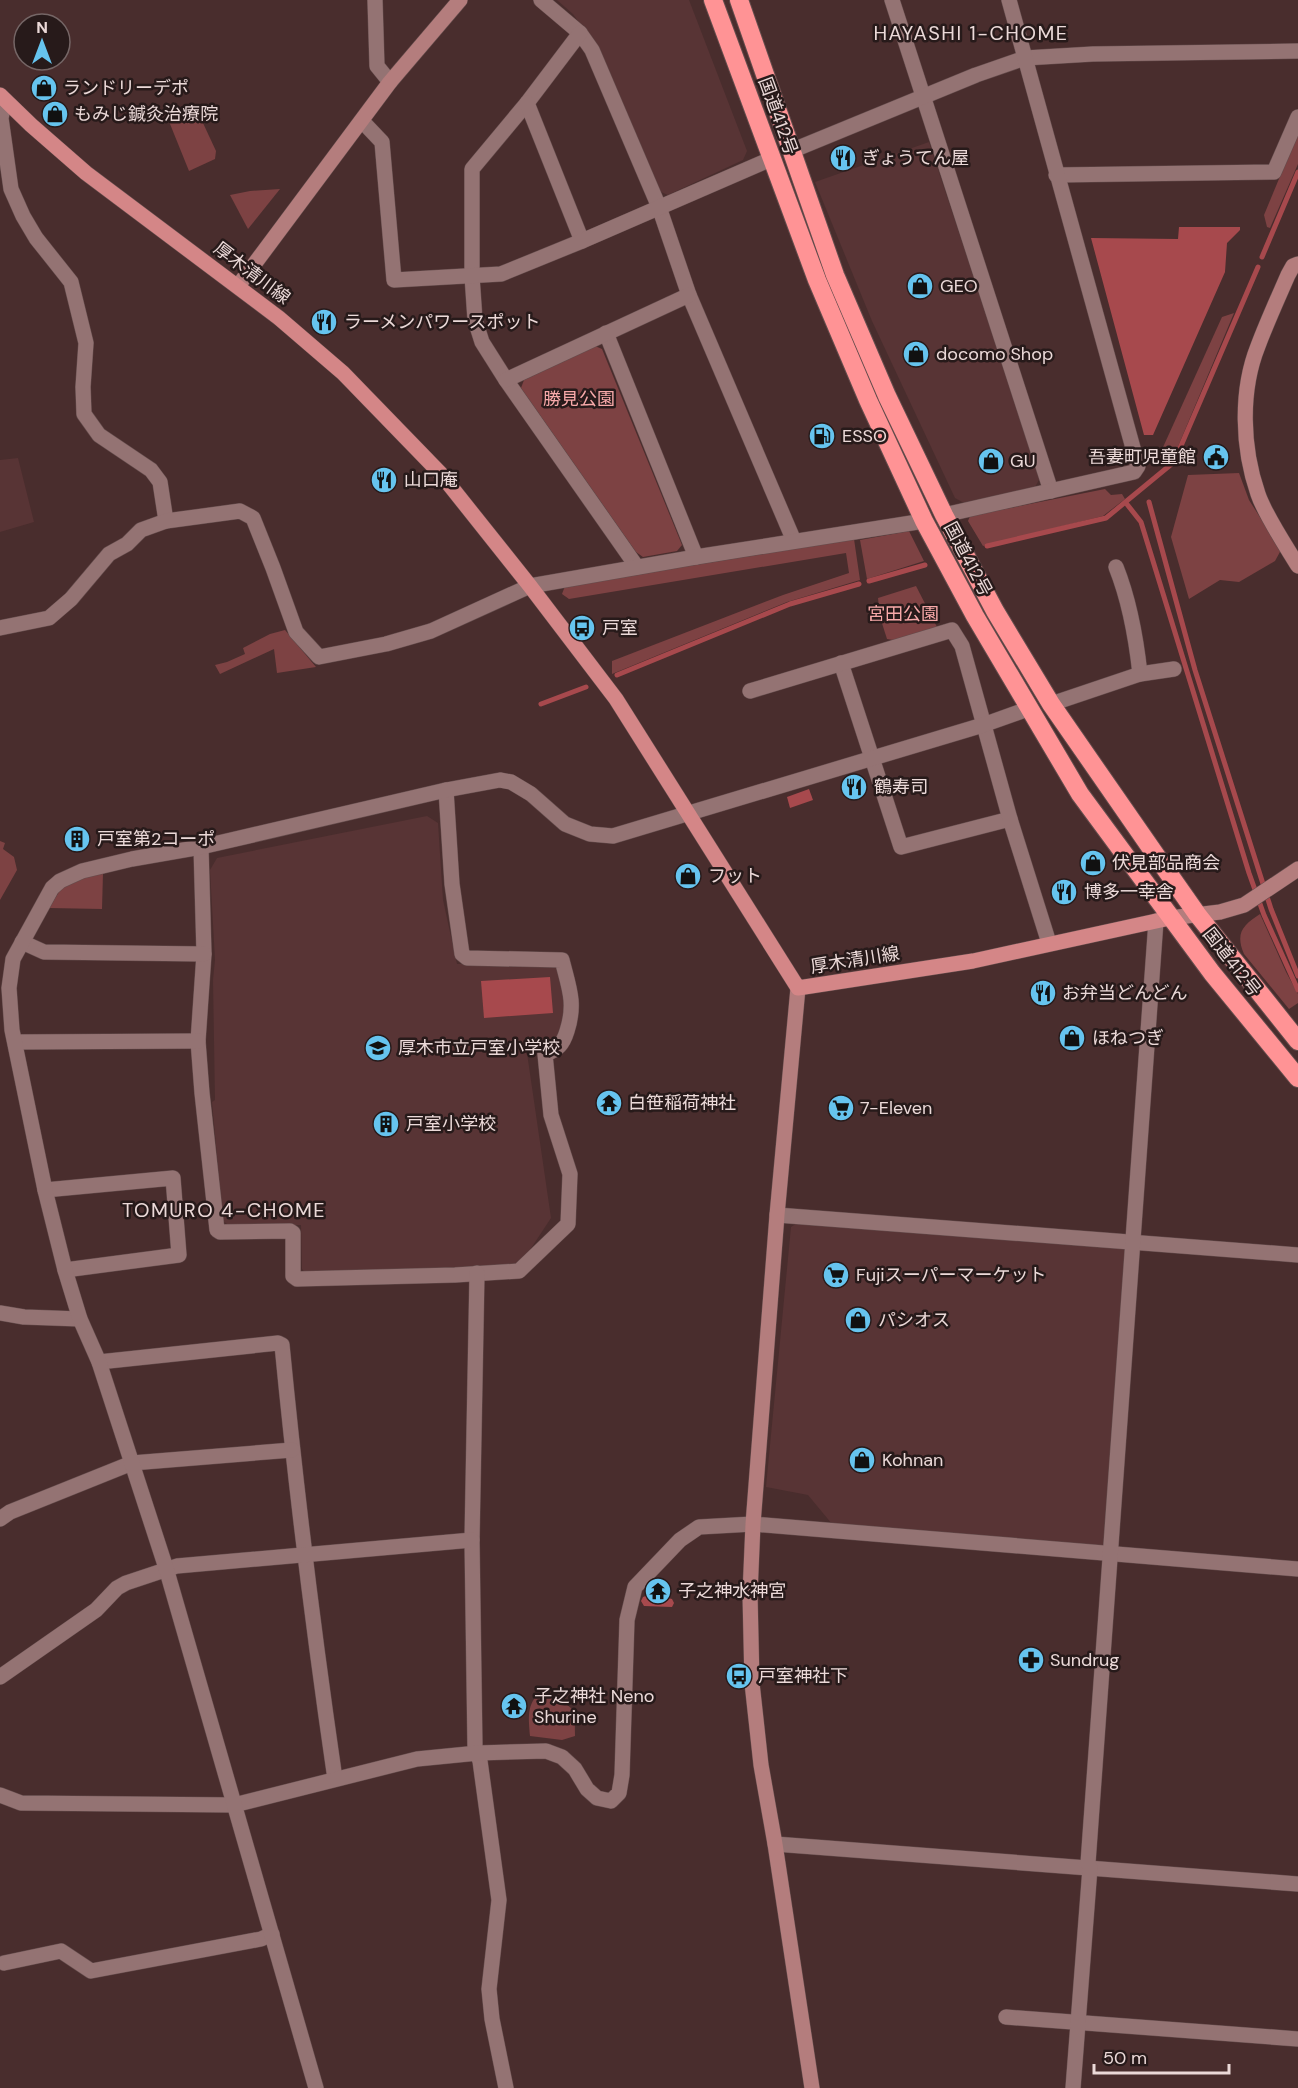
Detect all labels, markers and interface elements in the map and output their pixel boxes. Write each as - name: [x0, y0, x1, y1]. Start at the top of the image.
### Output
- north arrow: [12, 12, 72, 72]
- text: N: [36, 17, 48, 38]
- district label: HAYASHI 1-CHOME: [873, 20, 1069, 46]
- shop icon: ランドリーデポ: [29, 73, 59, 103]
- street label: 国道412号: [753, 74, 803, 158]
- place label: ランドリーデポ: [63, 76, 189, 100]
- shop icon: もみじ鍼灸治療院: [40, 99, 70, 129]
- place label: もみじ鍼灸治療院: [74, 102, 218, 126]
- restaurant icon: ぎょうてん屋: [828, 143, 858, 173]
- place label: ぎょうてん屋: [862, 146, 969, 170]
- street label: 厚木清川線: [209, 236, 295, 310]
- shop icon: GEO: [905, 271, 935, 301]
- place label: GEO: [940, 274, 978, 298]
- restaurant icon: ラーメンパワースポット: [309, 307, 339, 337]
- place label: ラーメンパワースポット: [344, 310, 540, 334]
- shop icon: docomo Shop: [901, 339, 931, 369]
- place label: docomo Shop: [936, 342, 1053, 366]
- park label: 勝見公園: [543, 387, 615, 411]
- fuel station icon: ESSO: [807, 421, 837, 451]
- place label: ESSO: [842, 424, 887, 448]
- public building icon: 吾妻町児童館: [1201, 442, 1231, 472]
- place label: 吾妻町児童館: [1088, 445, 1196, 469]
- shop icon: GU: [976, 446, 1006, 476]
- place label: GU: [1010, 449, 1035, 473]
- restaurant icon: 山口庵: [369, 465, 399, 495]
- place label: 山口庵: [404, 468, 458, 492]
- street label: 国道412号: [938, 518, 998, 600]
- park label: 宮田公園: [867, 602, 939, 626]
- bus stop icon: 戸室: [567, 613, 597, 643]
- place label: 戸室: [602, 616, 638, 640]
- restaurant icon: 鶴寿司: [839, 772, 869, 802]
- place label: 鶴寿司: [874, 775, 928, 799]
- building icon: 戸室第2コーポ: [62, 824, 92, 854]
- place label: 戸室第2コーポ: [97, 827, 215, 851]
- shop icon: 伏見部品商会: [1078, 848, 1108, 878]
- place label: 伏見部品商会: [1112, 851, 1220, 875]
- shop icon: フット: [673, 861, 703, 891]
- place label: フット: [708, 864, 762, 888]
- restaurant icon: 博多一幸舎: [1049, 877, 1079, 907]
- place label: 博多一幸舎: [1084, 880, 1174, 904]
- street label: 国道412号: [1198, 923, 1266, 1001]
- street label: 厚木清川線: [809, 941, 901, 979]
- restaurant icon: お弁当どんどん: [1028, 978, 1058, 1008]
- place label: お弁当どんどん: [1062, 981, 1187, 1005]
- shop icon: ほねつぎ: [1057, 1023, 1087, 1053]
- place label: ほねつぎ: [1092, 1026, 1164, 1050]
- school or university icon: 厚木市立戸室小学校: [363, 1033, 393, 1063]
- place label: 厚木市立戸室小学校: [398, 1036, 560, 1060]
- temple icon: 白笹稲荷神社: [594, 1088, 624, 1118]
- place label: 白笹稲荷神社: [628, 1091, 736, 1115]
- supermarket icon: 7-Eleven: [826, 1093, 856, 1123]
- place label: 7-Eleven: [860, 1096, 932, 1120]
- building icon: 戸室小学校: [371, 1109, 401, 1139]
- place label: 戸室小学校: [406, 1112, 496, 1136]
- district label: TOMURO 4-CHOME: [122, 1197, 326, 1223]
- supermarket icon: Fujiスーパーマーケット: [821, 1260, 851, 1290]
- place label: Fujiスーパーマーケット: [856, 1263, 1046, 1287]
- shop icon: パシオス: [843, 1305, 873, 1335]
- place label: パシオス: [878, 1308, 950, 1332]
- shop icon: Kohnan: [847, 1445, 877, 1475]
- place label: Kohnan: [882, 1448, 943, 1472]
- temple icon: 子之神水神宮: [643, 1576, 673, 1606]
- place label: 子之神水神宮: [678, 1579, 786, 1603]
- pharmacy icon: Sundrug: [1016, 1645, 1046, 1675]
- place label: Sundrug: [1050, 1648, 1119, 1672]
- bus stop icon: 戸室神社下: [724, 1661, 754, 1691]
- place label: 戸室神社下: [758, 1664, 848, 1688]
- place label: 子之神社 Neno Shurine: [534, 1684, 654, 1729]
- temple icon: 子之神社 Neno Shurine: [499, 1691, 529, 1721]
- scale bar: [1094, 2037, 1229, 2075]
- text: 50 m: [1103, 2046, 1147, 2070]

